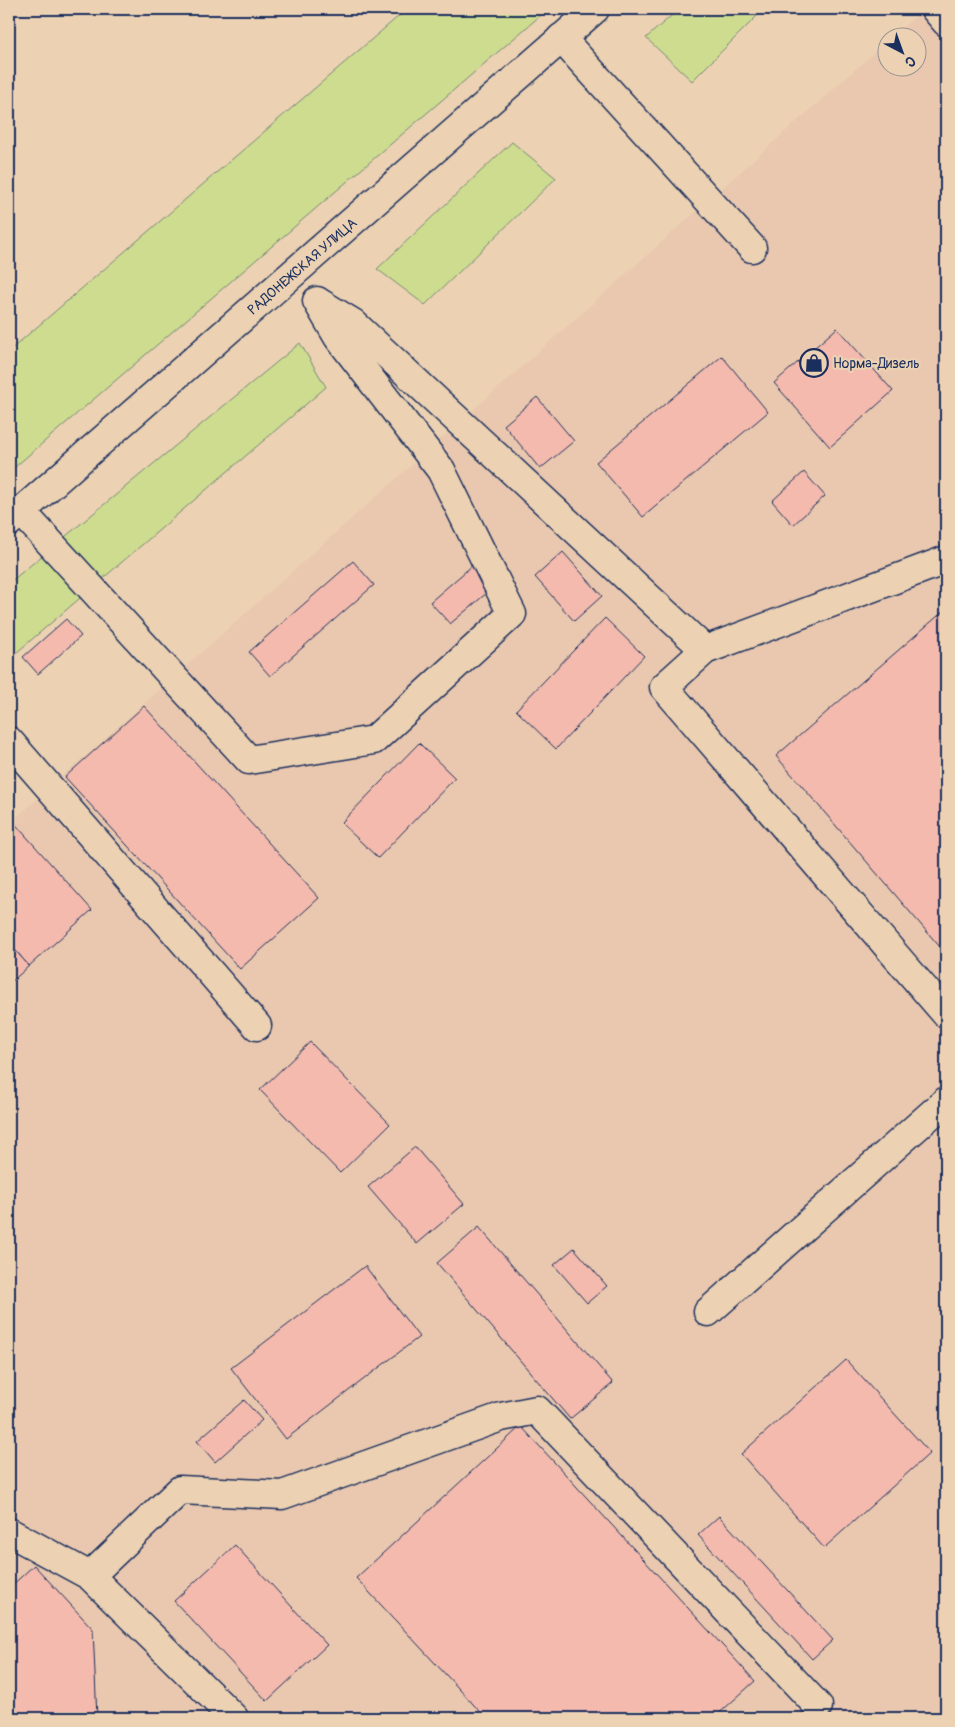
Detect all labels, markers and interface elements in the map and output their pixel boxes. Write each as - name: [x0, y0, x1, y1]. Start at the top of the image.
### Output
- north arrow: [878, 28, 928, 78]
- text: С: [901, 52, 919, 71]
- street label: РАДОНЕЖСКАЯ УЛИЦА: [244, 214, 360, 318]
- shop icon: Норма-Дизель: [799, 348, 829, 378]
- place label: Норма-Дизель: [833, 355, 920, 372]

